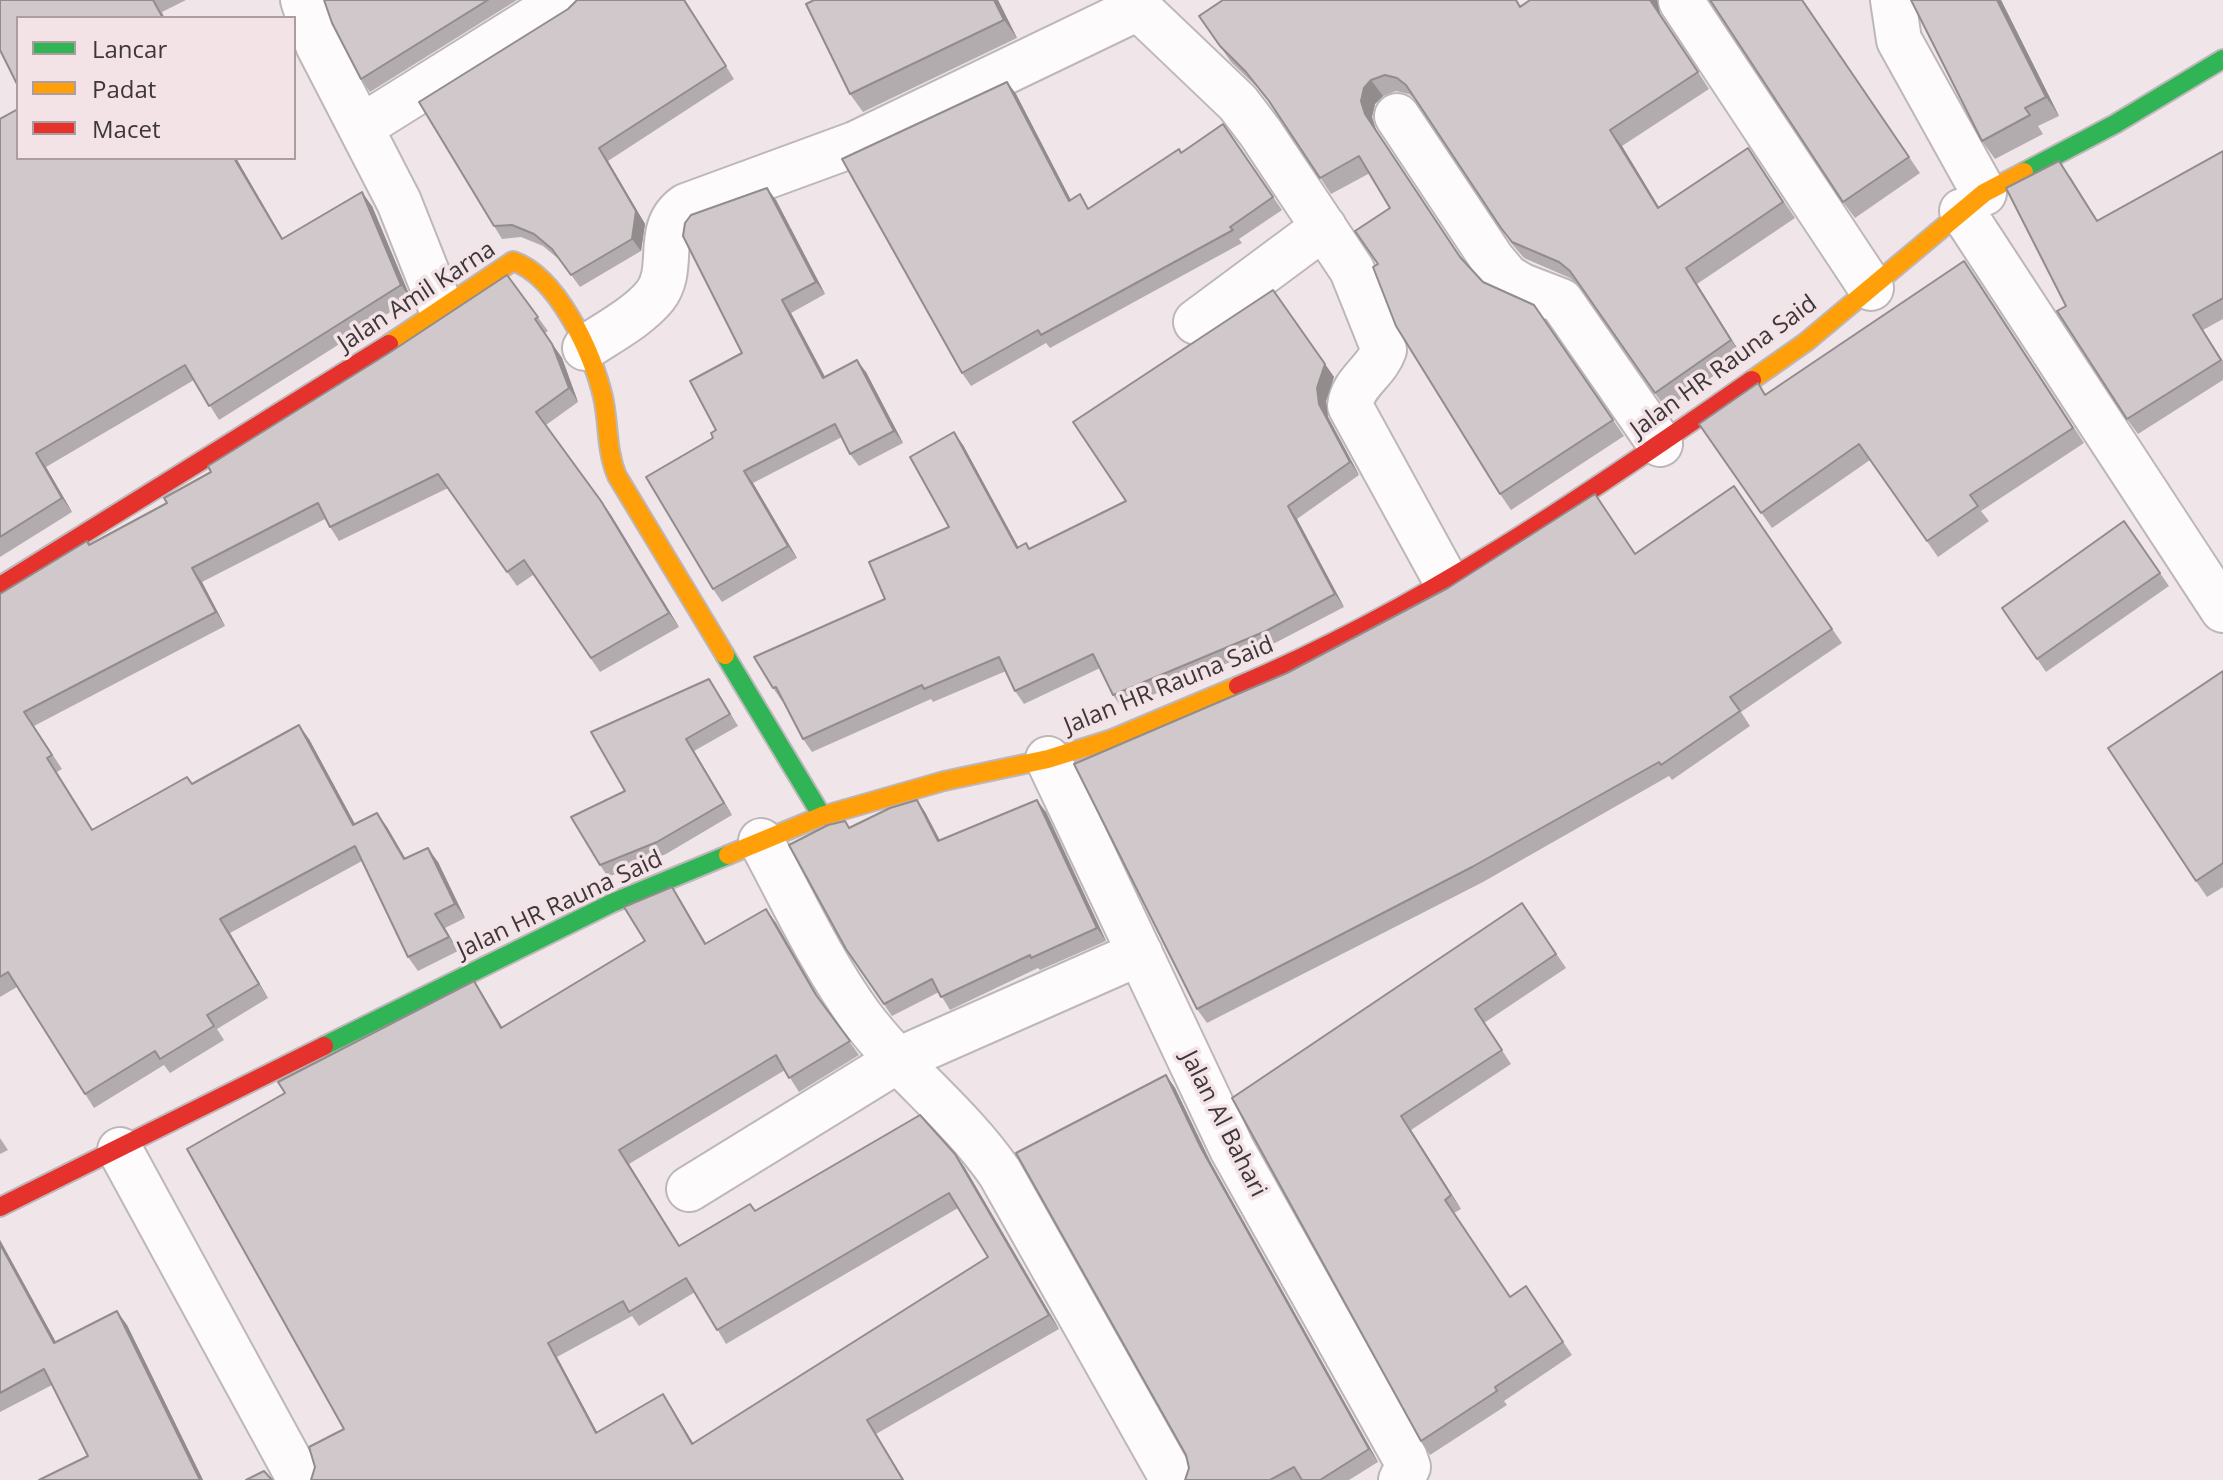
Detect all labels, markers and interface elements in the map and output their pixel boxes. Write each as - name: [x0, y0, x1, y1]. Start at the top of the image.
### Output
- legend: [16, 16, 296, 160]
- text: Lancar: [92, 32, 167, 65]
- text: Padat: [92, 72, 156, 105]
- text: Macet: [92, 112, 160, 145]
- street label: Jalan Amil Karna: [333, 235, 501, 359]
- street label: Jalan HR Rauna Said: [1625, 290, 1823, 444]
- street label: Jalan HR Rauna Said: [1060, 631, 1278, 741]
- street label: Jalan HR Rauna Said: [453, 845, 667, 965]
- street label: Jalan Al Bahari: [1174, 1046, 1272, 1202]

